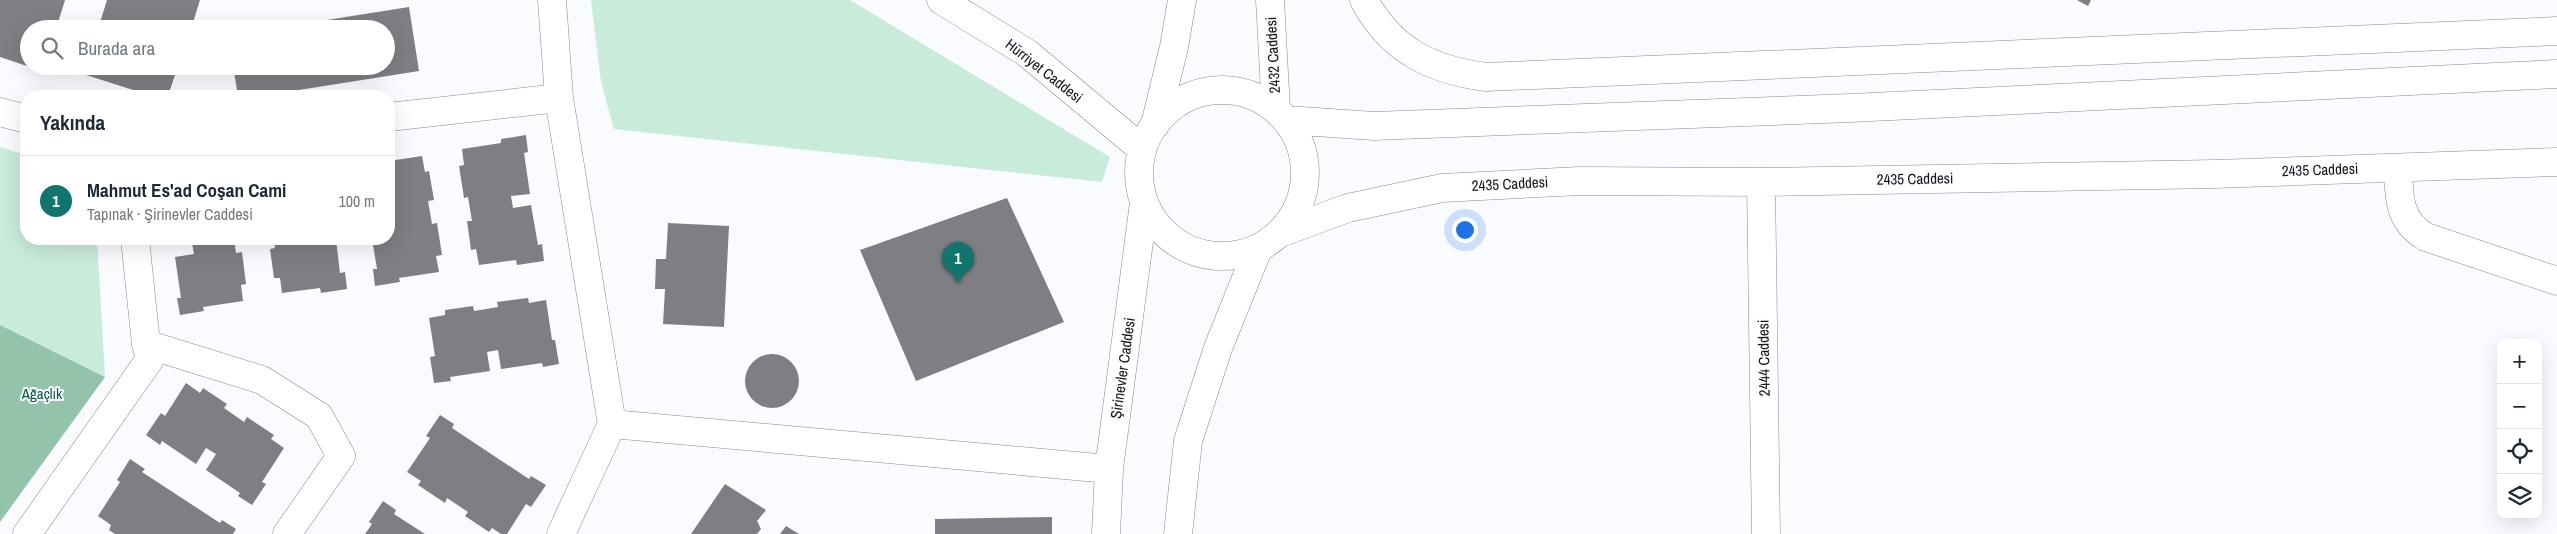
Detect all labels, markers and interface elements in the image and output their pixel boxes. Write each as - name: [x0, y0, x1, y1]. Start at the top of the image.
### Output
- street label: 2432 Caddesi: [1260, 16, 1285, 94]
- search box: [20, 20, 395, 75]
- icon: search: [38, 34, 66, 62]
- street label: Hürriyet Caddesi: [1001, 34, 1087, 108]
- text: Burada ara: [78, 35, 155, 61]
- text: Yakında: [40, 108, 105, 137]
- street label: 2435 Caddesi: [2281, 158, 2359, 181]
- street label: 2435 Caddesi: [1877, 167, 1953, 190]
- street label: 2435 Caddesi: [1471, 171, 1549, 196]
- text: Mahmut Es'ad Coşan Cami: [87, 177, 286, 203]
- text: 1: [52, 190, 60, 212]
- text: 100 m: [339, 190, 375, 212]
- text: Tapınak · Şirinevler Caddesi: [87, 203, 253, 225]
- your location: [1452, 217, 1478, 243]
- pin: 1: [942, 242, 974, 283]
- street label: Şirinevler Caddesi: [1105, 316, 1140, 420]
- street label: 2444 Caddesi: [1752, 320, 1775, 396]
- map controls: [2497, 339, 2542, 519]
- button: +: [2497, 339, 2542, 384]
- park label: Ağaçlık: [21, 383, 63, 404]
- button: −: [2497, 384, 2542, 429]
- button: locate: [2497, 429, 2542, 474]
- button: layers: [2497, 474, 2542, 519]

